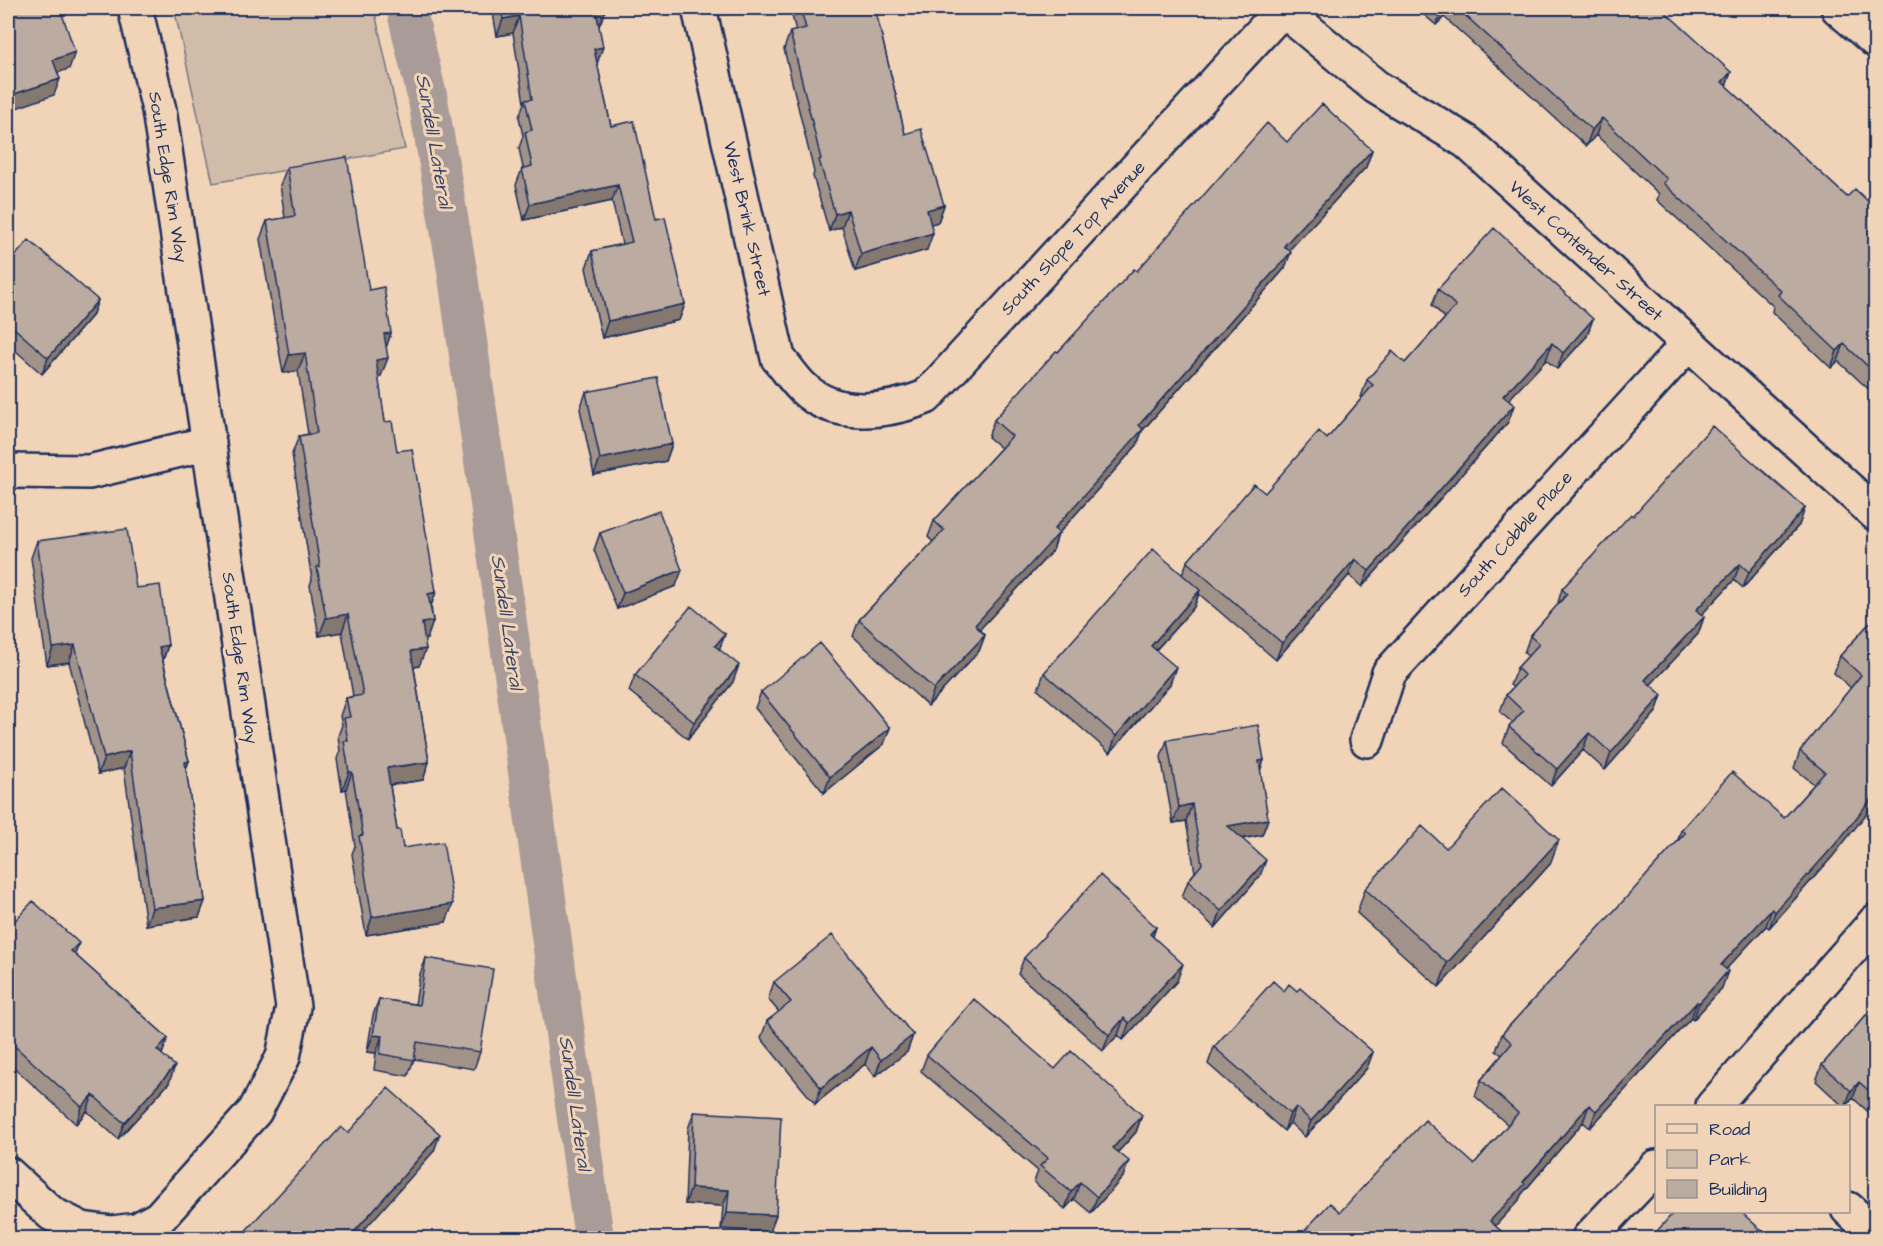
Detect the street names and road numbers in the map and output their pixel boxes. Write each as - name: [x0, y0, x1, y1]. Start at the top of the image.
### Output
- street label: South Edge Rim Way: [141, 90, 194, 265]
- street label: West Brink Street: [717, 139, 777, 300]
- street label: South Slope Top Avenue: [995, 155, 1151, 321]
- street label: West Contender Street: [1503, 175, 1669, 328]
- street label: South Cobble Place: [1452, 465, 1579, 602]
- street label: South Edge Rim Way: [215, 571, 264, 746]

